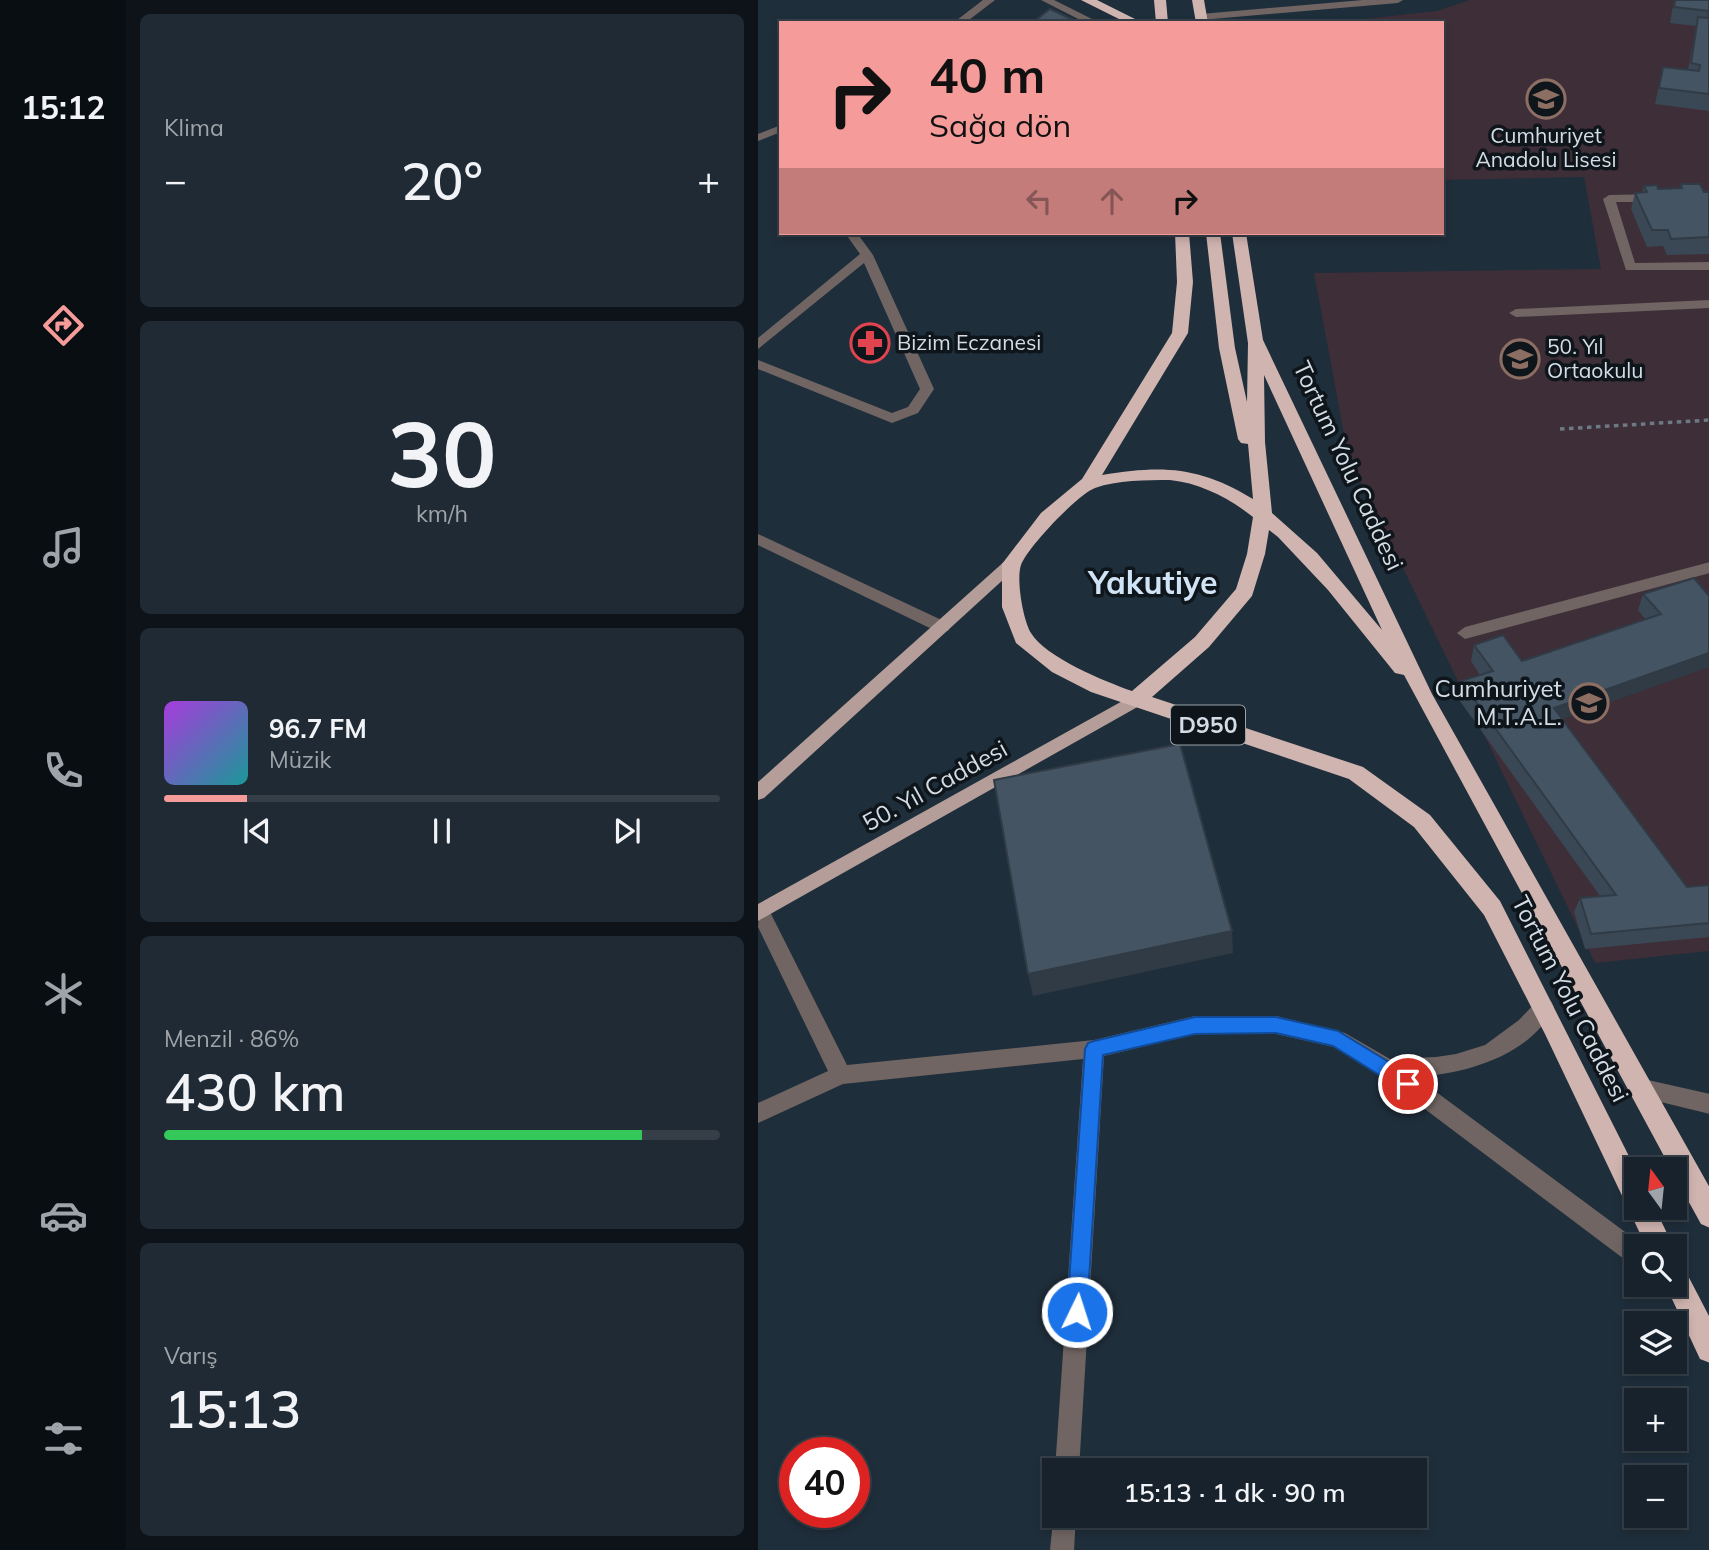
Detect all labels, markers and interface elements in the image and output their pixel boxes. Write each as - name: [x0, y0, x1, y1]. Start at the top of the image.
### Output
- text: 40 m: [929, 44, 1045, 105]
- icon: right: [814, 49, 905, 140]
- school or university icon: Cumhuriyet Anadolu Lisesi: [1525, 78, 1567, 120]
- text: 15:12: [21, 87, 105, 127]
- text: Sağa dön: [929, 105, 1071, 145]
- text: Klima: [164, 113, 224, 142]
- place label: Cumhuriyet Anadolu Lisesi: [1475, 122, 1617, 172]
- text: 20°: [401, 148, 483, 213]
- text: −: [164, 156, 187, 204]
- text: +: [697, 156, 720, 204]
- icon: left: [1020, 182, 1058, 220]
- icon: ahead: [1093, 182, 1131, 220]
- icon: right: [1166, 182, 1204, 220]
- icon: directions: [39, 301, 88, 350]
- pharmacy icon: Bizim Eczanesi: [849, 322, 891, 364]
- place label: Bizim Eczanesi: [897, 329, 1041, 355]
- place label: 50. Yıl Ortaokulu: [1547, 333, 1643, 383]
- school or university icon: 50. Yıl Ortaokulu: [1499, 338, 1541, 380]
- street label: Tortum Yolu Caddesi: [1287, 356, 1411, 575]
- text: 30: [387, 396, 497, 510]
- text: km/h: [416, 499, 468, 528]
- icon: music: [39, 523, 88, 572]
- district label: Yakutiye: [1087, 562, 1218, 602]
- place label: Cumhuriyet M.T.A.L.: [1435, 673, 1562, 731]
- school or university icon: Cumhuriyet M.T.A.L.: [1568, 682, 1610, 724]
- road number: D950: [1171, 706, 1245, 744]
- text: 96.7 FM: [269, 712, 367, 745]
- street label: 50. Yıl Caddesi: [857, 733, 1012, 837]
- text: Müzik: [269, 745, 331, 774]
- icon: phone: [39, 746, 88, 795]
- icon: previous: [238, 812, 276, 850]
- icon: pause: [423, 812, 461, 850]
- icon: next: [608, 812, 646, 850]
- street label: Tortum Yolu Caddesi: [1506, 890, 1636, 1107]
- icon: climate: [39, 969, 88, 1018]
- text: Menzil · 86%: [164, 1024, 299, 1053]
- pin: [1378, 1054, 1438, 1114]
- text: 430 km: [164, 1059, 345, 1124]
- icon: arrive: [1389, 1065, 1427, 1103]
- north arrow: [1624, 1157, 1687, 1220]
- map controls: [1624, 1157, 1687, 1528]
- icon: car: [39, 1191, 88, 1240]
- button: search: [1624, 1234, 1687, 1297]
- position arrow: [1040, 1275, 1114, 1349]
- button: layers: [1624, 1311, 1687, 1374]
- text: Varış: [164, 1341, 218, 1370]
- text: 15:13: [164, 1376, 301, 1441]
- button: +: [1624, 1388, 1687, 1451]
- icon: filters: [39, 1414, 88, 1463]
- speed limit sign: 40: [779, 1437, 870, 1528]
- button: −: [1624, 1465, 1687, 1528]
- text: 15:13 · 1 dk · 90 m: [1123, 1476, 1346, 1509]

